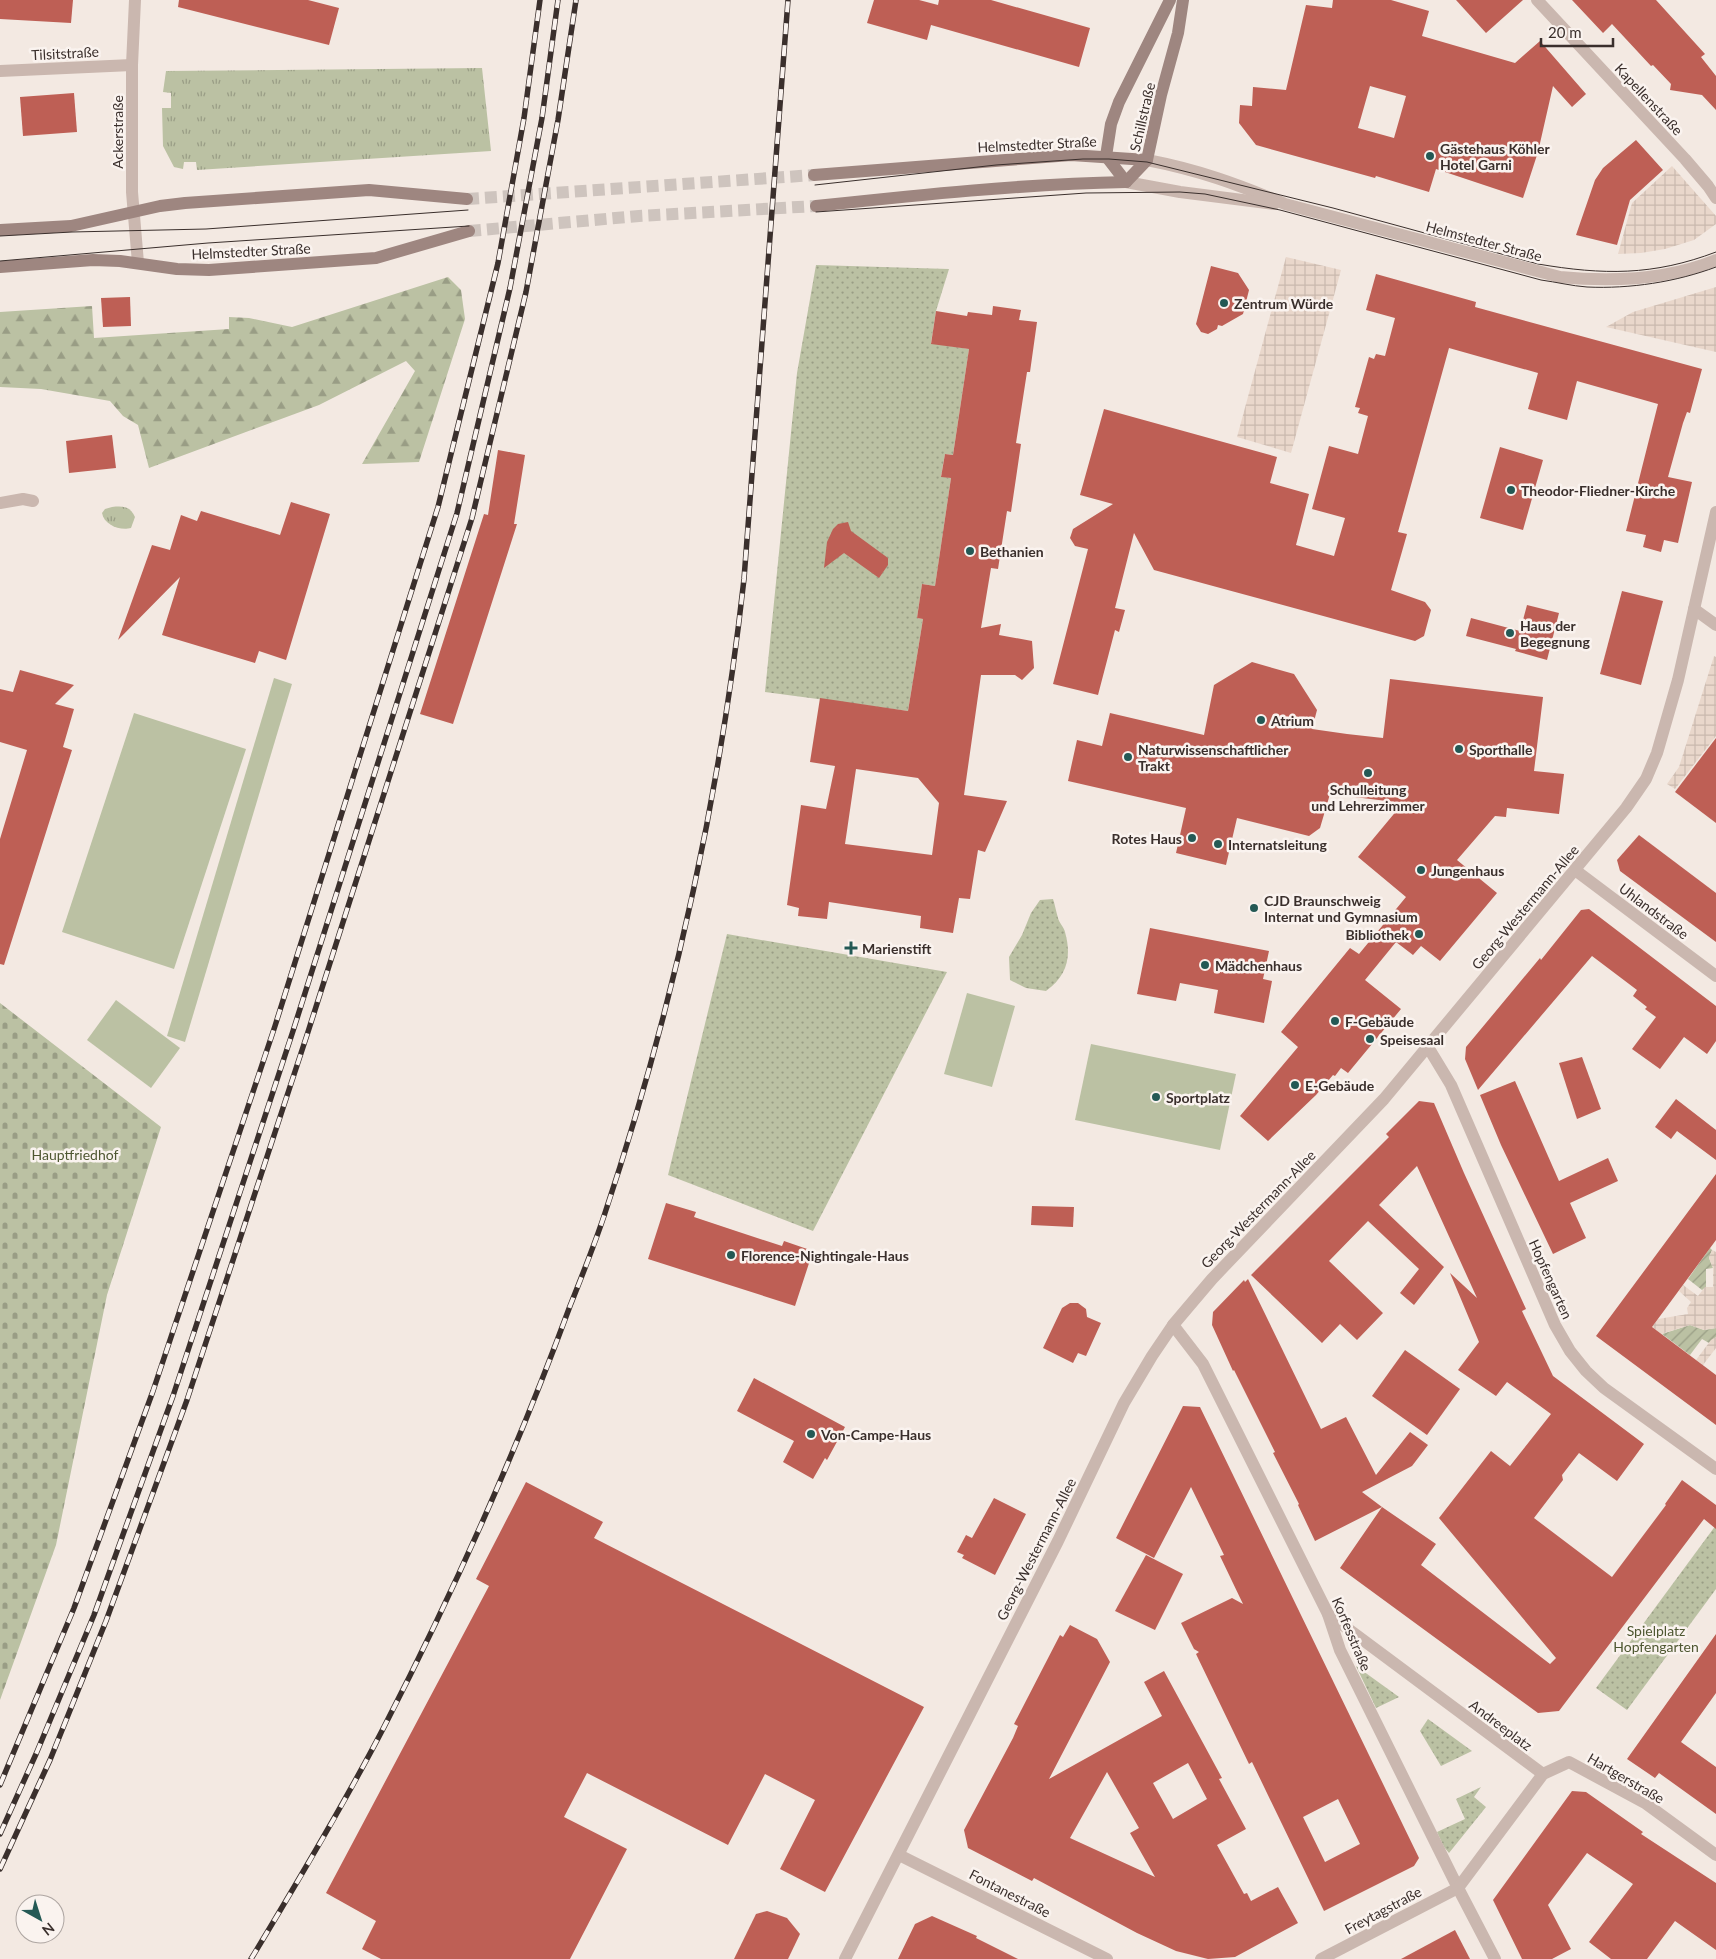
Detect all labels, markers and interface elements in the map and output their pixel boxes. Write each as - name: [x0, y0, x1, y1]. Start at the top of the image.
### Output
- scale bar: [1541, 15, 1614, 47]
- text: 20 m: [1548, 23, 1582, 41]
- street label: Tilsitstraße: [31, 43, 99, 63]
- street label: Kapellenstraße: [1611, 60, 1687, 138]
- street label: Schillstraße: [1126, 81, 1158, 153]
- street label: Ackerstraße: [109, 95, 126, 169]
- street label: Helmstedter Straße: [977, 132, 1097, 156]
- place label: Gästehaus Köhler Hotel Garni: [1440, 140, 1550, 173]
- marker: Gästehaus Köhler Hotel Garni: [1424, 150, 1436, 162]
- street label: Helmstedter Straße: [1424, 217, 1544, 265]
- street label: Helmstedter Straße: [191, 239, 311, 263]
- place label: Zentrum Würde: [1234, 295, 1334, 312]
- marker: Zentrum Würde: [1218, 297, 1230, 309]
- place label: Theodor-Fliedner-Kirche: [1521, 482, 1676, 499]
- marker: Theodor-Fliedner-Kirche: [1505, 484, 1517, 496]
- place label: Bethanien: [980, 543, 1044, 560]
- marker: Bethanien: [964, 545, 976, 557]
- place label: Haus der Begegnung: [1520, 617, 1590, 650]
- marker: Haus der Begegnung: [1504, 627, 1516, 639]
- place label: Atrium: [1270, 712, 1314, 729]
- marker: Atrium: [1255, 714, 1267, 726]
- place label: Naturwissenschaftlicher Trakt: [1138, 741, 1289, 774]
- place label: Sporthalle: [1469, 741, 1533, 758]
- marker: Sporthalle: [1453, 743, 1465, 755]
- marker: Naturwissenschaftlicher Trakt: [1122, 751, 1134, 763]
- marker: Schulleitung und Lehrerzimmer: [1362, 767, 1374, 779]
- place label: Schulleitung und Lehrerzimmer: [1311, 781, 1425, 814]
- place label: Rotes Haus: [1112, 830, 1182, 847]
- marker: Rotes Haus: [1186, 832, 1198, 844]
- place label: Internatsleitung: [1228, 836, 1327, 853]
- marker: Internatsleitung: [1212, 838, 1224, 850]
- street label: Georg-Westermann-Allee: [1468, 841, 1582, 973]
- place label: Jungenhaus: [1431, 862, 1504, 879]
- marker: Jungenhaus: [1415, 864, 1427, 876]
- street label: Uhlandstraße: [1616, 879, 1692, 943]
- place label: CJD Braunschweig Internat und Gymnasium: [1264, 892, 1418, 925]
- marker: CJD Braunschweig Internat und Gymnasium: [1248, 902, 1260, 914]
- place label: Bibliothek: [1345, 926, 1410, 943]
- marker: Bibliothek: [1413, 928, 1425, 940]
- place label: Marienstift: [862, 940, 931, 957]
- marker: Marienstift: [844, 941, 858, 955]
- place label: Mädchenhaus: [1215, 957, 1302, 974]
- marker: Mädchenhaus: [1199, 959, 1211, 971]
- place label: F-Gebäude: [1345, 1013, 1414, 1030]
- marker: F-Gebäude: [1329, 1015, 1341, 1027]
- place label: Speisesaal: [1380, 1031, 1444, 1048]
- marker: Speisesaal: [1364, 1033, 1376, 1045]
- place label: E-Gebäude: [1305, 1077, 1375, 1094]
- marker: E-Gebäude: [1289, 1079, 1301, 1091]
- place label: Sportplatz: [1166, 1089, 1231, 1106]
- marker: Sportplatz: [1150, 1091, 1162, 1103]
- park label: Hauptfriedhof: [32, 1146, 118, 1163]
- street label: Georg-Westermann-Allee: [1197, 1146, 1319, 1272]
- street label: Hopfengarten: [1526, 1236, 1576, 1322]
- place label: Florence-Nightingale-Haus: [741, 1247, 909, 1264]
- marker: Florence-Nightingale-Haus: [725, 1249, 737, 1261]
- place label: Von-Campe-Haus: [820, 1426, 931, 1443]
- marker: Von-Campe-Haus: [805, 1428, 817, 1440]
- street label: Georg-Westermann-Allee: [993, 1475, 1079, 1623]
- street label: Korfesstraße: [1329, 1595, 1375, 1673]
- park label: Spielplatz Hopfengarten: [1613, 1622, 1699, 1655]
- street label: Andreeplatz: [1466, 1696, 1536, 1754]
- street label: Hartgerstraße: [1585, 1749, 1667, 1807]
- street label: Fontanestraße: [967, 1865, 1053, 1921]
- street label: Freytagstraße: [1342, 1883, 1424, 1937]
- north arrow: [15, 1894, 65, 1944]
- text: N: [39, 1919, 58, 1939]

